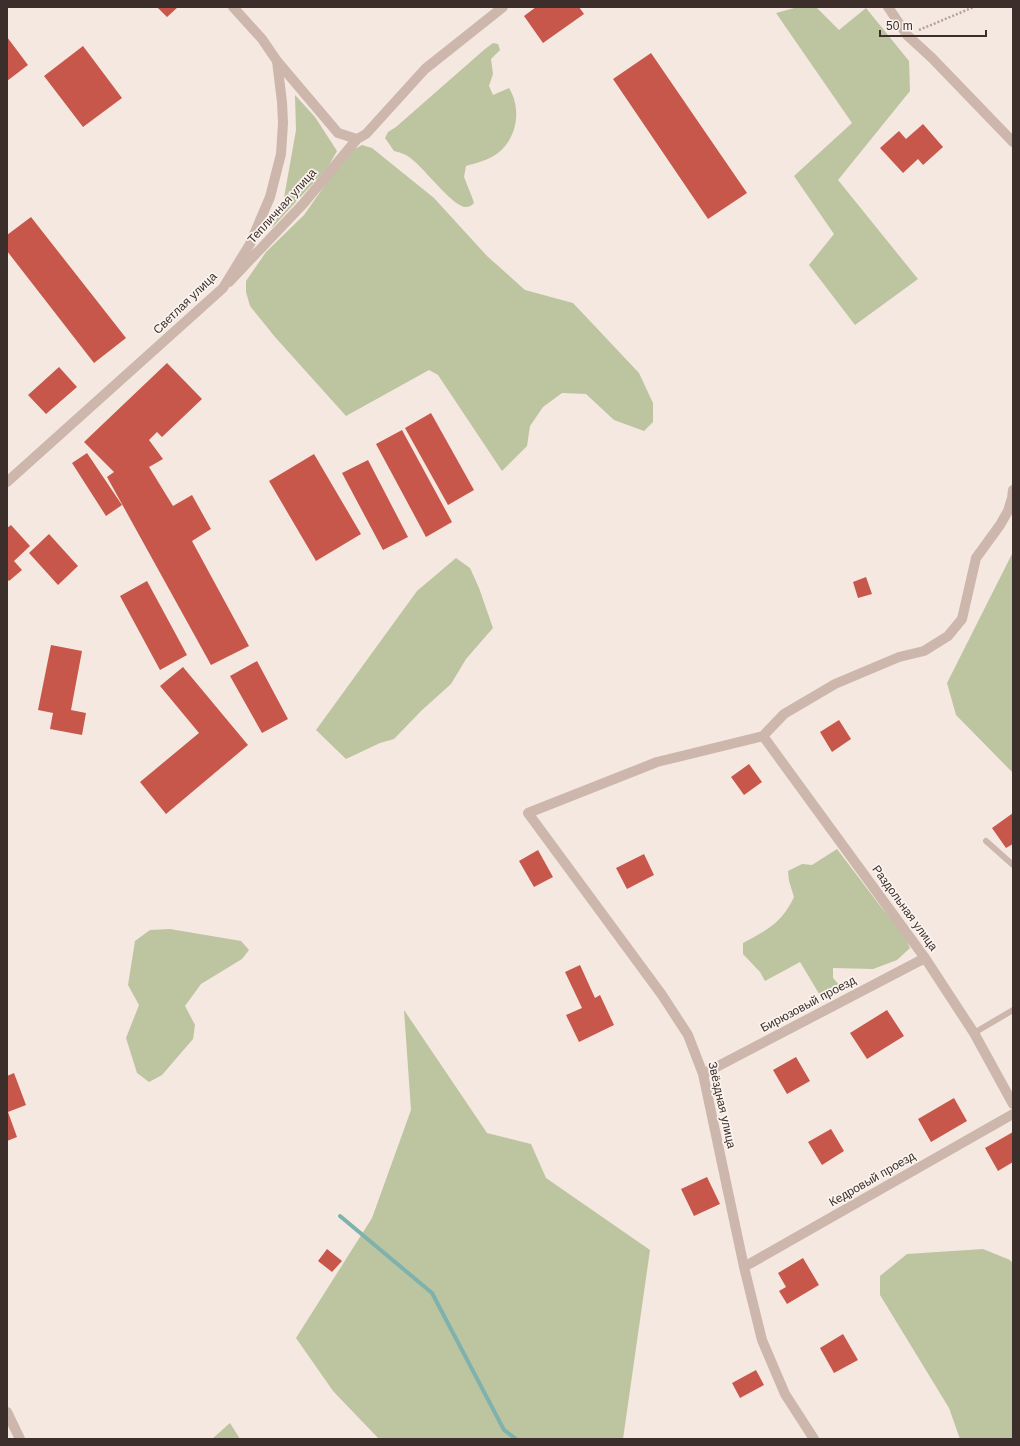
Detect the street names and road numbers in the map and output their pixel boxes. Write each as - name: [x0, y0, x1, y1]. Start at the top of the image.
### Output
- street label: Тепличная улица: [245, 165, 320, 246]
- street label: Светлая улица: [150, 269, 220, 337]
- street label: Раздольная улица: [869, 863, 941, 954]
- street label: Бирюзовый проезд: [758, 973, 858, 1035]
- street label: Звёздная улица: [705, 1060, 739, 1150]
- street label: Кедровый проезд: [826, 1149, 918, 1209]

